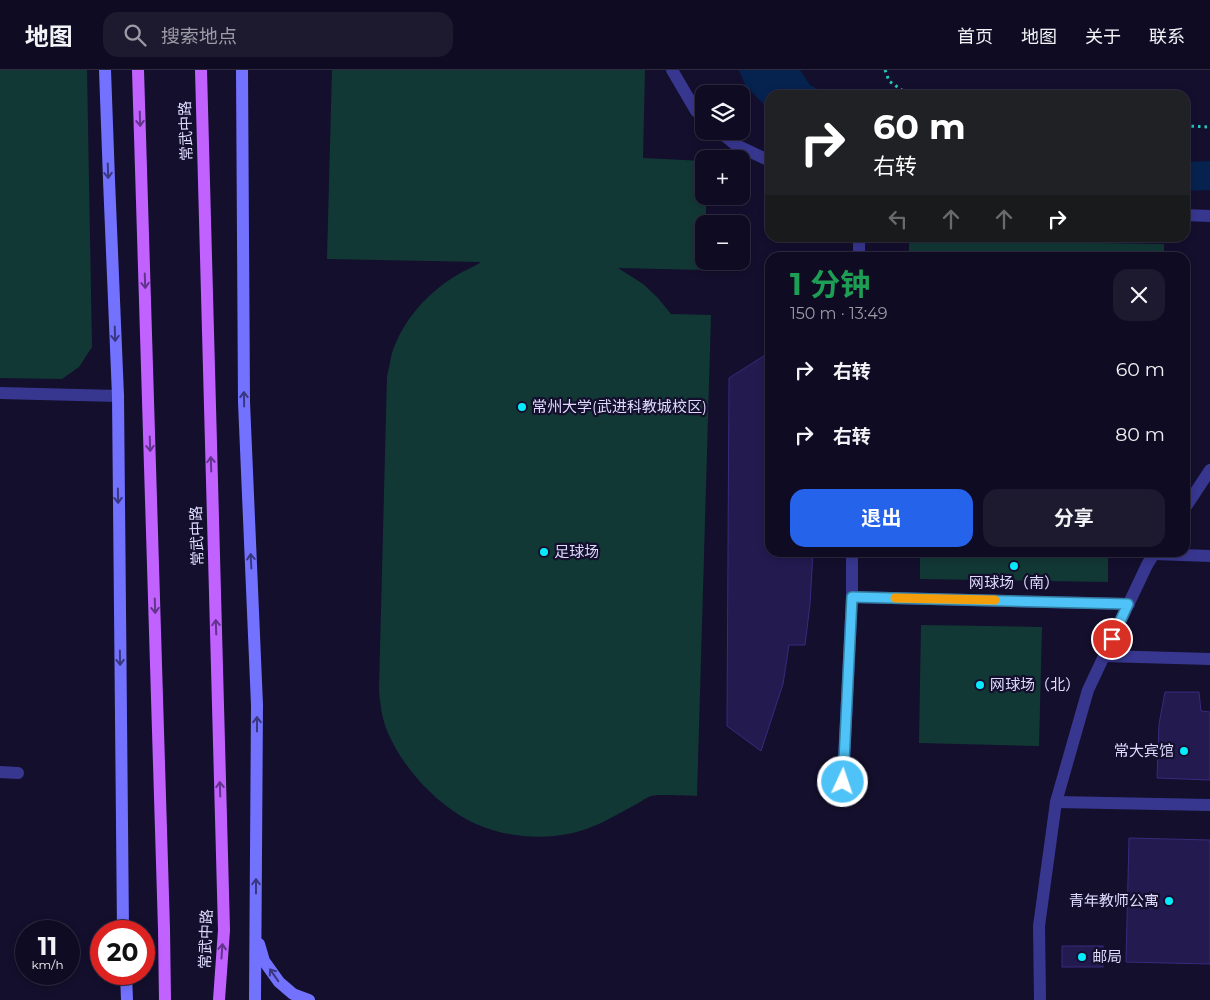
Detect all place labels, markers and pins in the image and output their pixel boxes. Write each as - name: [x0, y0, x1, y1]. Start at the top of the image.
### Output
- place label: 常州大学(武进科教城校区): [532, 397, 707, 416]
- marker: 常州大学(武进科教城校区): [516, 401, 528, 413]
- place label: 足球场: [554, 542, 599, 561]
- marker: 足球场: [538, 546, 550, 558]
- marker: 网球场（南）: [1008, 560, 1020, 572]
- place label: 网球场（南）: [969, 573, 1059, 592]
- pin: [1091, 618, 1133, 660]
- place label: 网球场（北）: [990, 675, 1080, 694]
- marker: 网球场（北）: [974, 679, 986, 691]
- place label: 常大宾馆: [1114, 741, 1174, 760]
- marker: 常大宾馆: [1178, 745, 1190, 757]
- place label: 青年教师公寓: [1069, 891, 1159, 910]
- marker: 青年教师公寓: [1163, 895, 1175, 907]
- place label: 邮局: [1092, 947, 1122, 966]
- marker: 邮局: [1076, 951, 1088, 963]

